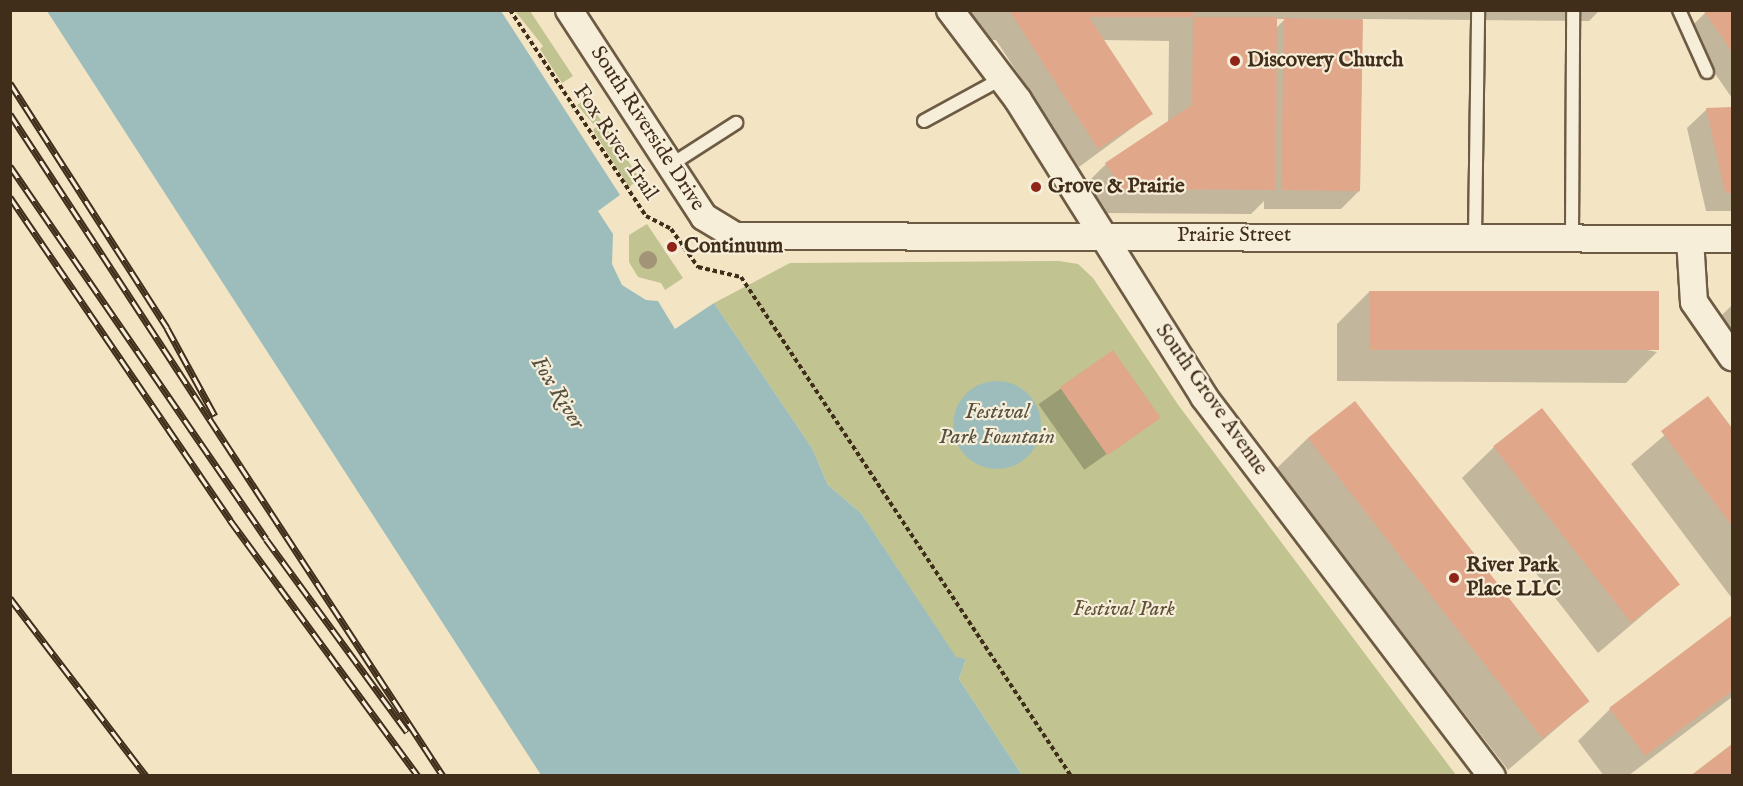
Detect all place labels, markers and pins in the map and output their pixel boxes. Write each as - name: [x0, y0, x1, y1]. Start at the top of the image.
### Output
- place label: Discovery Church: [1247, 48, 1403, 74]
- marker: Discovery Church: [1228, 54, 1242, 68]
- place label: Grove & Prairie: [1048, 174, 1185, 200]
- marker: Grove & Prairie: [1029, 180, 1043, 194]
- place label: Continuum: [684, 234, 783, 260]
- marker: Continuum: [665, 240, 679, 254]
- place label: River Park Place LLC: [1466, 553, 1561, 603]
- marker: River Park Place LLC: [1447, 571, 1461, 585]

